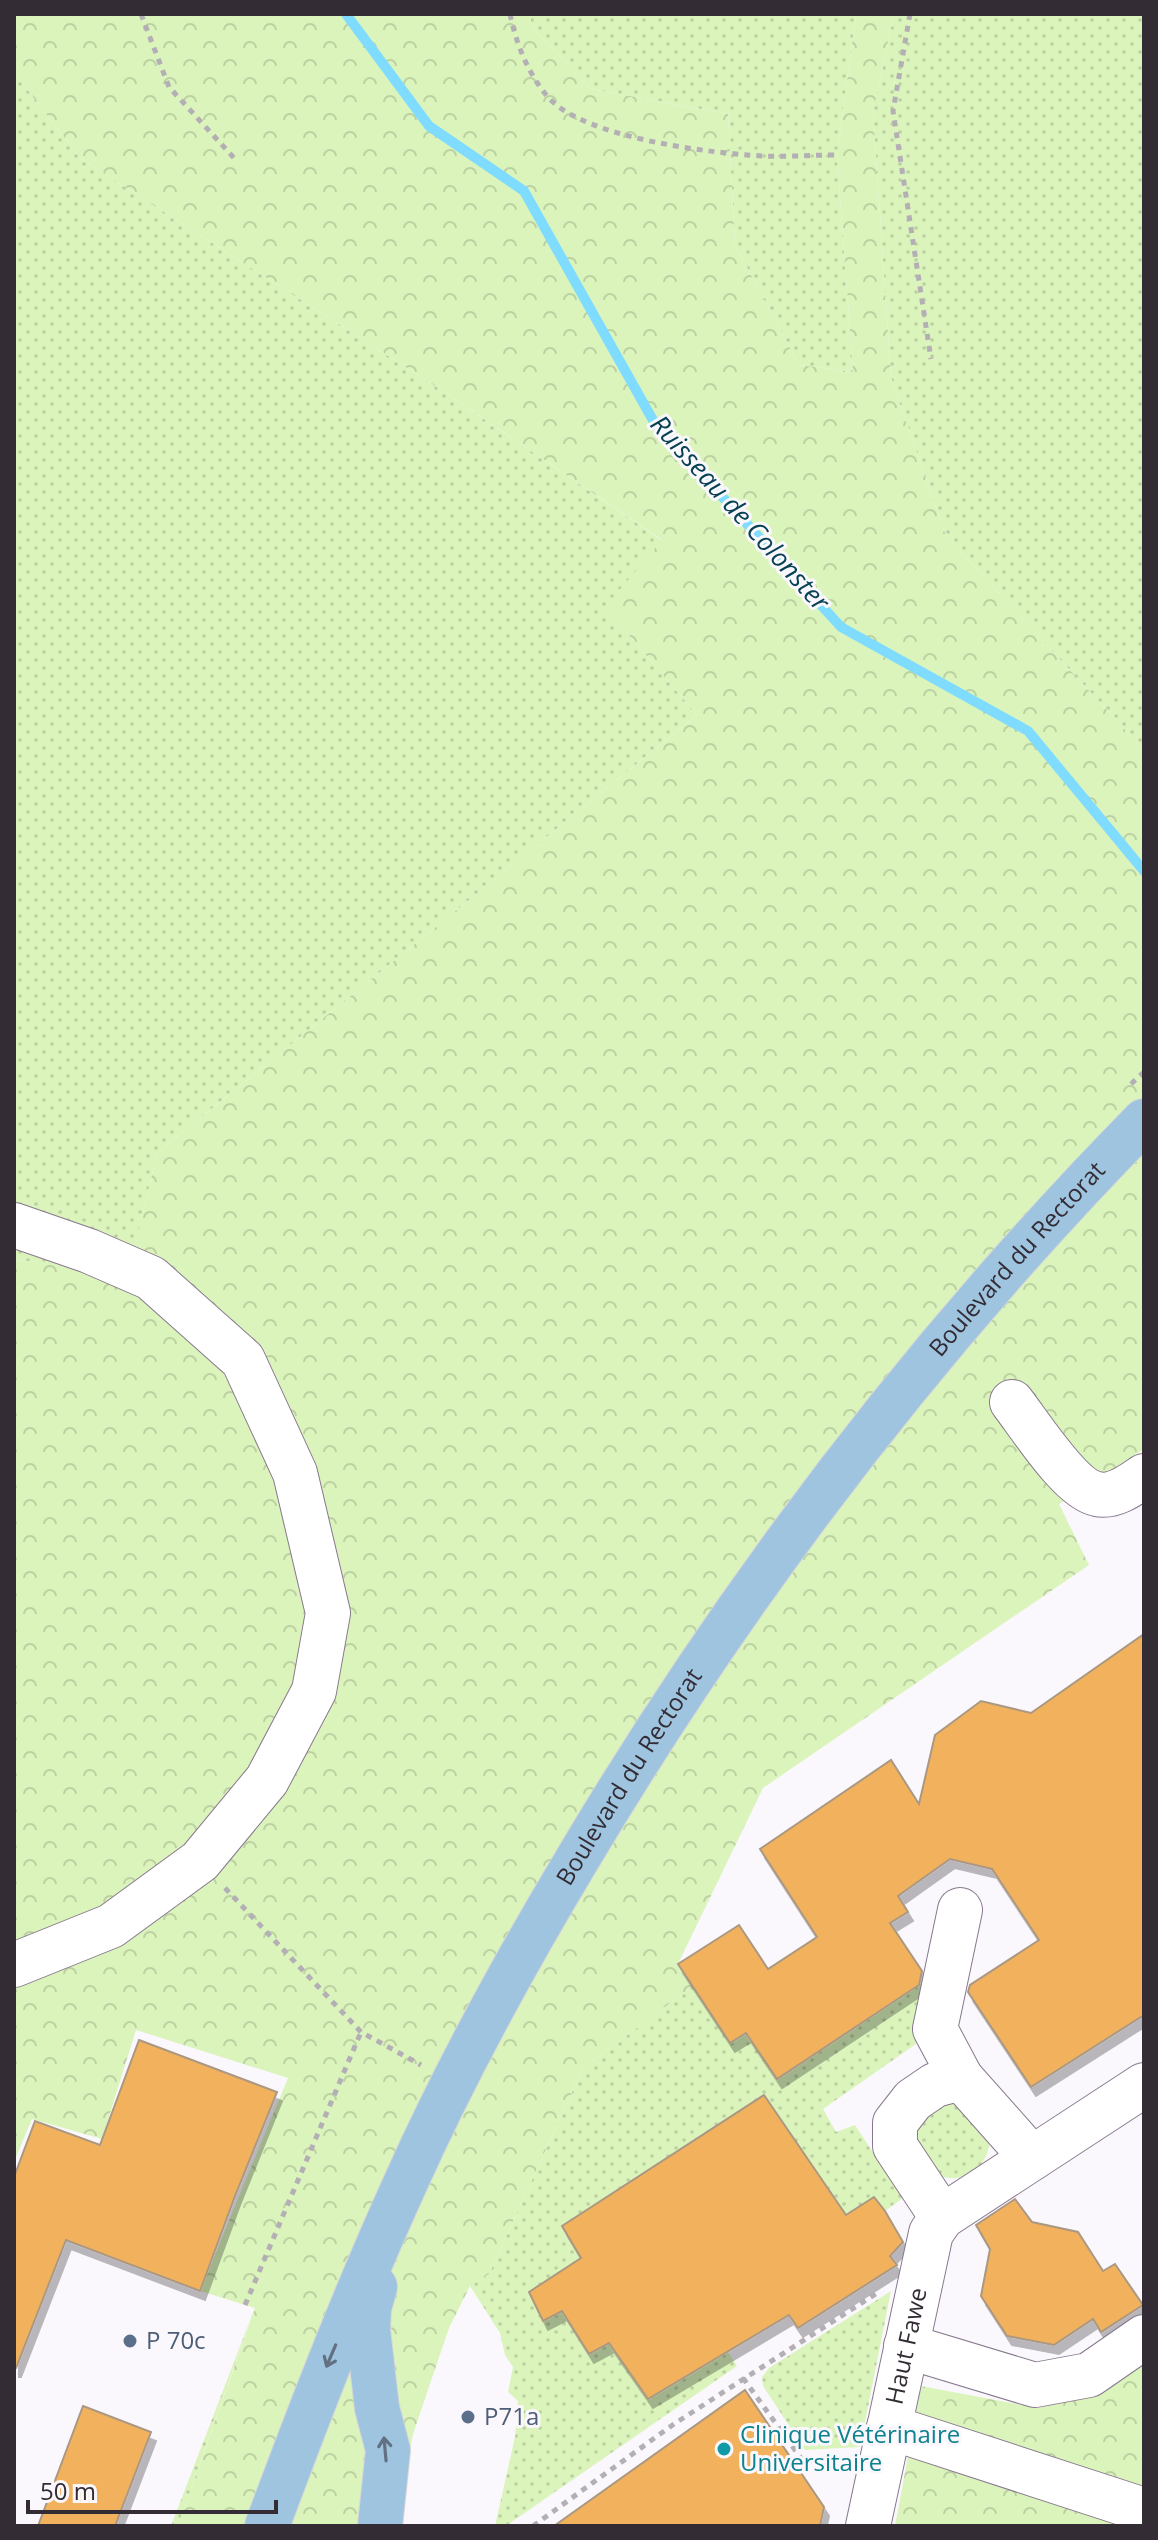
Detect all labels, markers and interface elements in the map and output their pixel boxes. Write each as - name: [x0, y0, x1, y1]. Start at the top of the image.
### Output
- water label: Ruisseau de Colonster: [643, 407, 840, 619]
- street label: Boulevard du Rectorat: [921, 1153, 1112, 1363]
- street label: Boulevard du Rectorat: [548, 1661, 709, 1891]
- street label: Haut Fawe: [877, 2284, 934, 2407]
- place label: P 70c: [146, 2323, 206, 2356]
- marker: P 70c: [121, 2332, 139, 2350]
- one-way arrow: [323, 2343, 338, 2368]
- place label: P71a: [484, 2399, 539, 2432]
- marker: P71a: [459, 2408, 477, 2426]
- place label: Clinique Vétérinaire Universitaire: [740, 2417, 960, 2478]
- one-way arrow: [377, 2436, 392, 2462]
- marker: Clinique Vétérinaire Universitaire: [715, 2440, 733, 2458]
- scale bar: [28, 2464, 276, 2514]
- text: 50 m: [40, 2474, 96, 2507]

